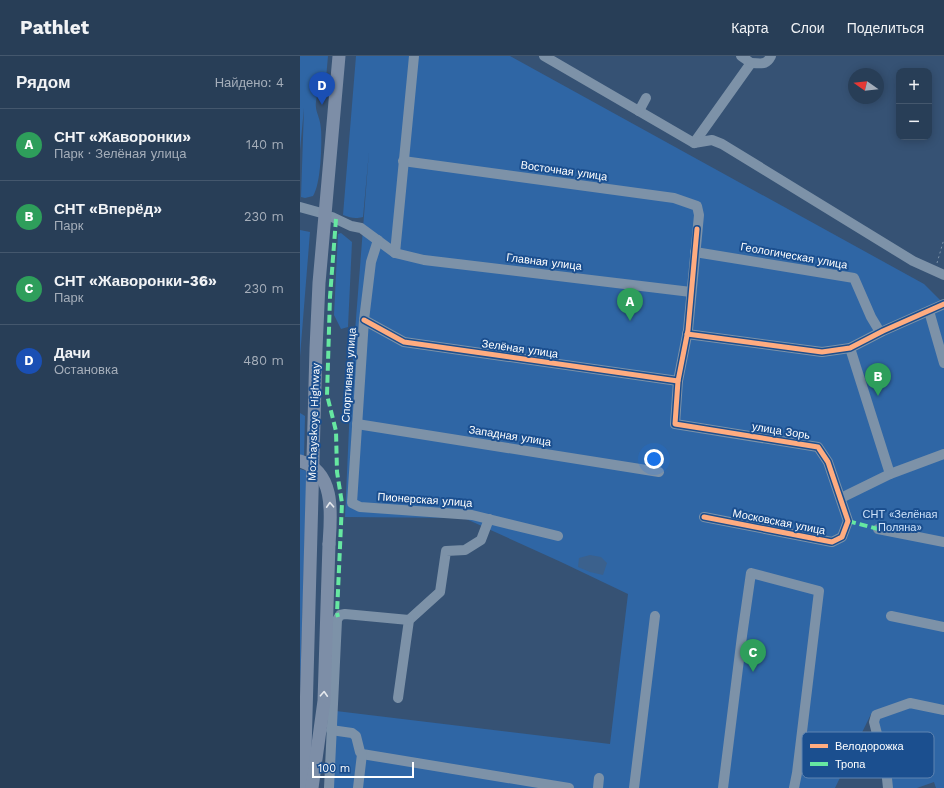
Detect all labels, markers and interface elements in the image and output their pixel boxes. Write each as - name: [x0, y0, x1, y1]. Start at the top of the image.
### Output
- text: Pathlet: [20, 16, 89, 39]
- text: Карта: [731, 20, 769, 36]
- text: Слои: [791, 20, 825, 36]
- text: Поделиться: [847, 20, 924, 36]
- north arrow: [848, 68, 884, 104]
- map controls: [896, 68, 932, 140]
- button: +: [896, 68, 932, 104]
- text: Рядом: [16, 72, 71, 92]
- pin: D: [309, 72, 335, 105]
- text: Найдено: 4: [215, 75, 284, 90]
- button: −: [896, 104, 932, 140]
- text: СНТ «Жаворонки»: [54, 128, 191, 146]
- text: A: [25, 137, 33, 152]
- text: 140 m: [246, 137, 284, 152]
- text: Парк · Зелёная улица: [54, 146, 186, 161]
- street label: Восточная улица: [520, 158, 609, 184]
- text: СНТ «Вперёд»: [54, 200, 162, 218]
- text: B: [25, 209, 33, 224]
- text: 230 m: [244, 209, 284, 224]
- text: Парк: [54, 218, 84, 233]
- street label: Геологическая улица: [739, 240, 849, 272]
- street label: Главная улица: [506, 251, 583, 273]
- text: СНТ «Жаворонки-36»: [54, 272, 217, 290]
- text: C: [25, 281, 33, 296]
- text: 230 m: [244, 281, 284, 296]
- pin: A: [617, 288, 643, 321]
- text: Парк: [54, 290, 84, 305]
- street label: Спортивная улица: [339, 326, 359, 423]
- street label: Зелёная улица: [481, 337, 560, 361]
- text: Дачи: [54, 344, 91, 362]
- text: D: [24, 353, 34, 368]
- text: 480 m: [243, 353, 284, 368]
- text: Остановка: [54, 362, 118, 377]
- street label: Mozhayskoye Highway: [305, 362, 323, 481]
- pin: B: [865, 363, 891, 396]
- street label: улица Зорь: [751, 420, 811, 442]
- street label: Западная улица: [468, 423, 553, 449]
- your location: [644, 449, 664, 469]
- street label: Пионерская улица: [377, 490, 474, 510]
- one-way arrow: [326, 502, 334, 508]
- street label: Московская улица: [731, 507, 827, 538]
- park label: СНТ «Зелёная Поляна»: [863, 508, 937, 534]
- pin: C: [740, 639, 766, 672]
- one-way arrow: [320, 691, 328, 697]
- legend: [802, 732, 934, 778]
- text: Велодорожка: [835, 740, 905, 753]
- text: Тропа: [835, 758, 866, 771]
- scale bar: [312, 760, 414, 779]
- text: 100 m: [318, 762, 350, 775]

